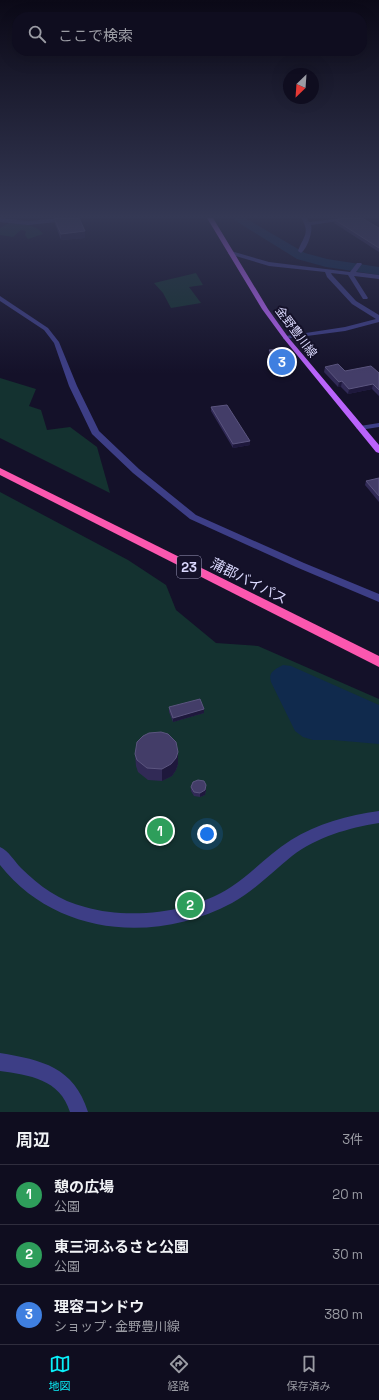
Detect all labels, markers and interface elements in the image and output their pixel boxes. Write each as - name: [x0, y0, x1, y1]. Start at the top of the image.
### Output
- search box: [12, 12, 367, 56]
- icon: search: [26, 23, 48, 45]
- text: ここで検索: [58, 26, 133, 45]
- north arrow: [283, 68, 319, 104]
- street label: 金野豊川線: [272, 303, 320, 361]
- pin: 3: [269, 347, 295, 377]
- street label: 蒲郡バイパス: [208, 554, 290, 608]
- road number: 23: [177, 556, 201, 578]
- pin: 1: [147, 816, 173, 846]
- your location: [197, 824, 217, 844]
- pin: 2: [177, 890, 203, 920]
- text: 周辺: [16, 1129, 50, 1151]
- text: 3件: [342, 1131, 363, 1148]
- text: 憩の広場: [54, 1177, 114, 1196]
- text: 1: [26, 1186, 32, 1203]
- text: 20 m: [332, 1186, 363, 1203]
- text: 公園: [54, 1198, 80, 1215]
- text: 東三河ふるさと公園: [54, 1237, 189, 1256]
- text: 2: [25, 1246, 33, 1263]
- text: 30 m: [332, 1246, 363, 1263]
- text: 公園: [54, 1258, 80, 1275]
- text: 理容コンドウ: [54, 1297, 144, 1316]
- text: 3: [25, 1306, 33, 1323]
- text: 380 m: [324, 1306, 363, 1323]
- text: ショップ · 金野豊川線: [54, 1318, 180, 1335]
- tab: 地図: [49, 1353, 71, 1393]
- tab: 経路: [168, 1353, 190, 1393]
- tab: 保存済み: [287, 1353, 331, 1393]

